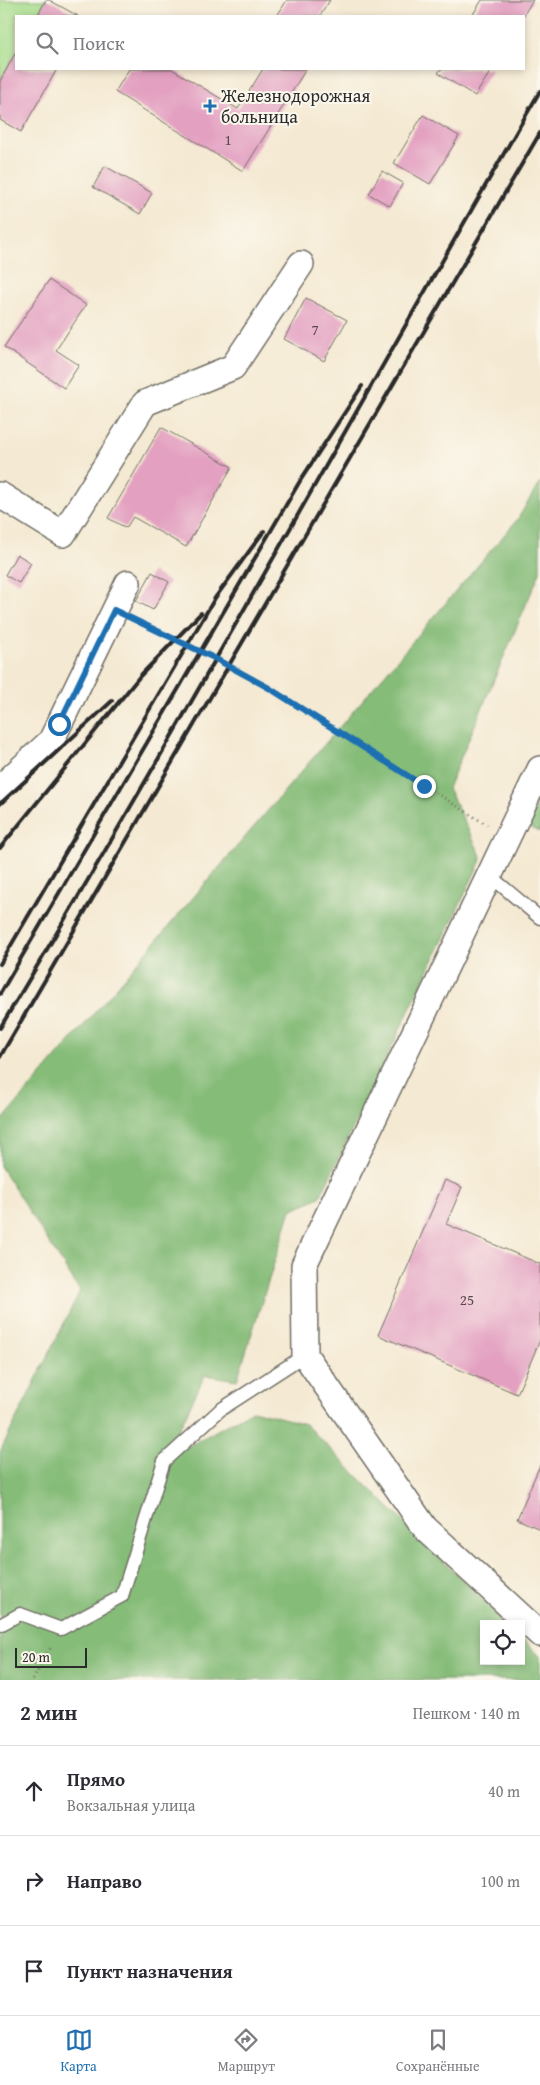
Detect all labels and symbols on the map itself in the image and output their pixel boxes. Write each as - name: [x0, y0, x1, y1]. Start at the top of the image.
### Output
- place label: Железнодорожная больница: [220, 82, 370, 130]
- marker: Железнодорожная больница: [203, 99, 217, 113]
- house number: 1: [224, 129, 232, 150]
- house number: 7: [311, 319, 319, 340]
- route start: [48, 713, 71, 736]
- route end: [413, 775, 436, 798]
- house number: 25: [460, 1289, 474, 1310]
- scale bar: [15, 1645, 88, 1668]

